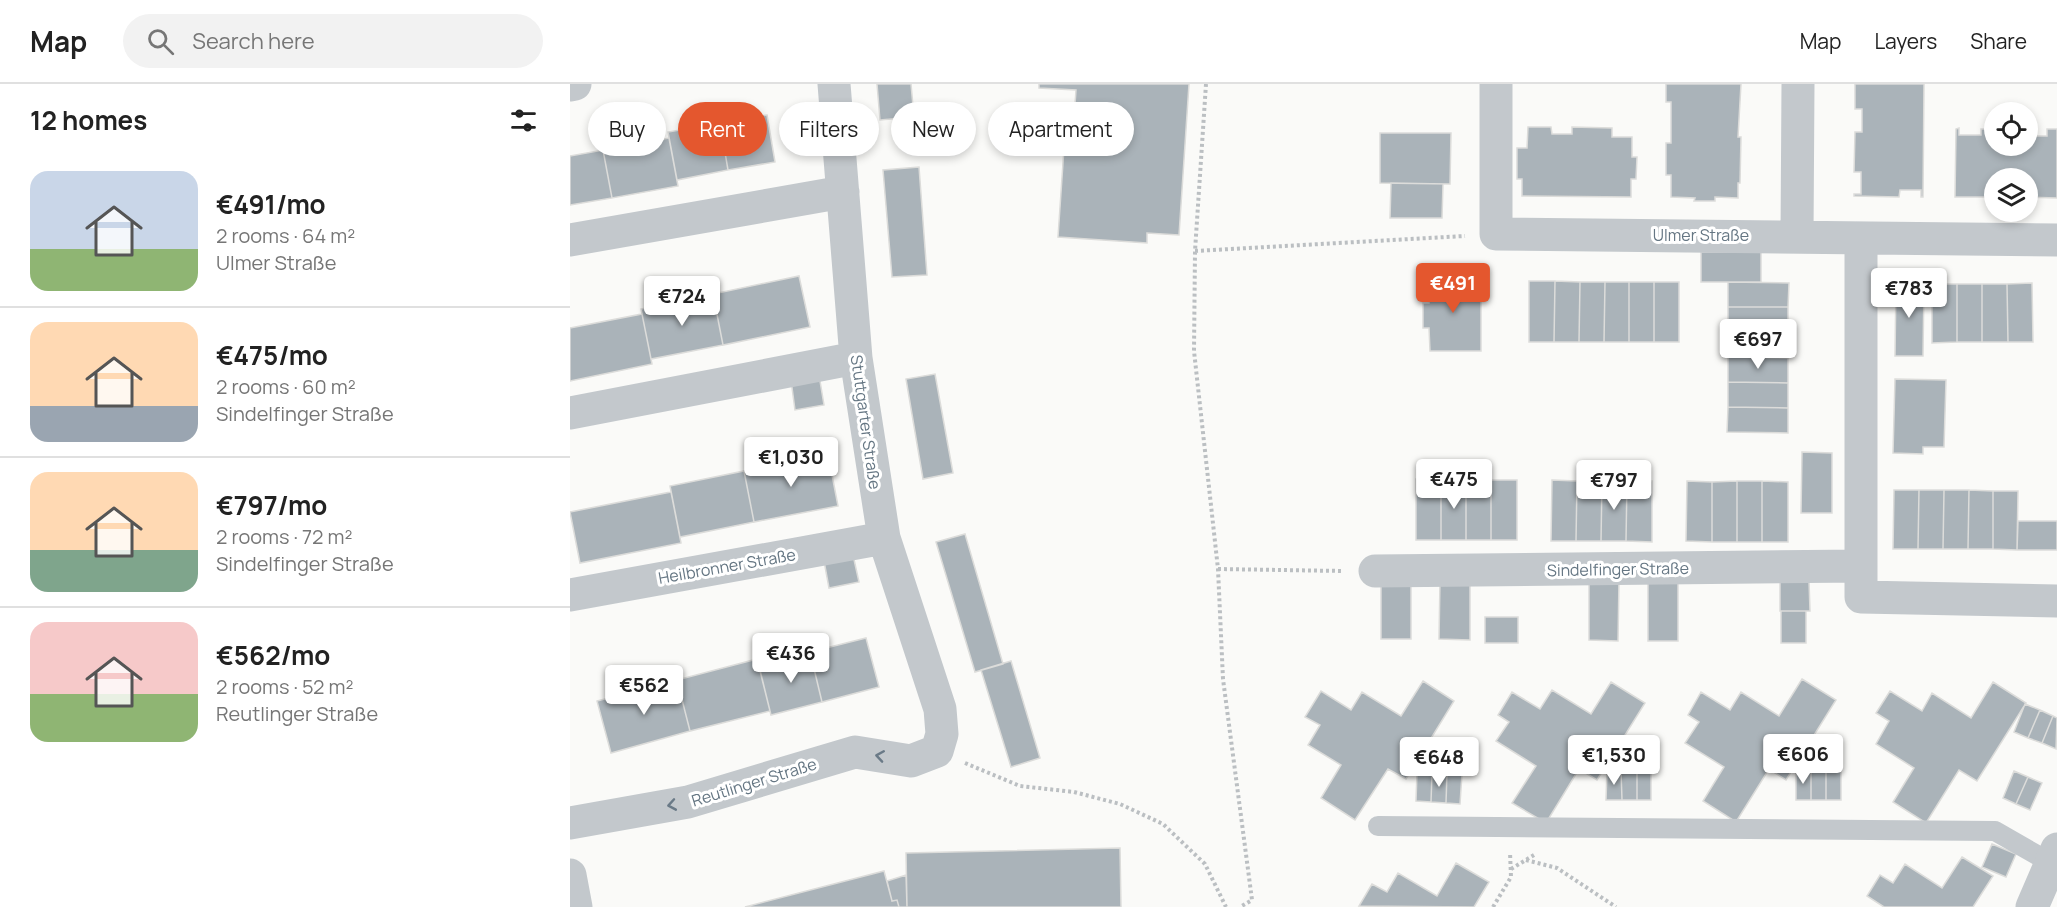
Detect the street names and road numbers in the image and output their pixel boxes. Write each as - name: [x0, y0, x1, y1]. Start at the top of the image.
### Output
- street label: Ulmer Straße: [1653, 224, 1749, 246]
- street label: Stuttgarter Straße: [846, 353, 886, 491]
- street label: Heilbronner Straße: [657, 543, 797, 589]
- street label: Sindelfinger Straße: [1547, 557, 1689, 581]
- street label: Reutlinger Straße: [689, 753, 819, 811]

